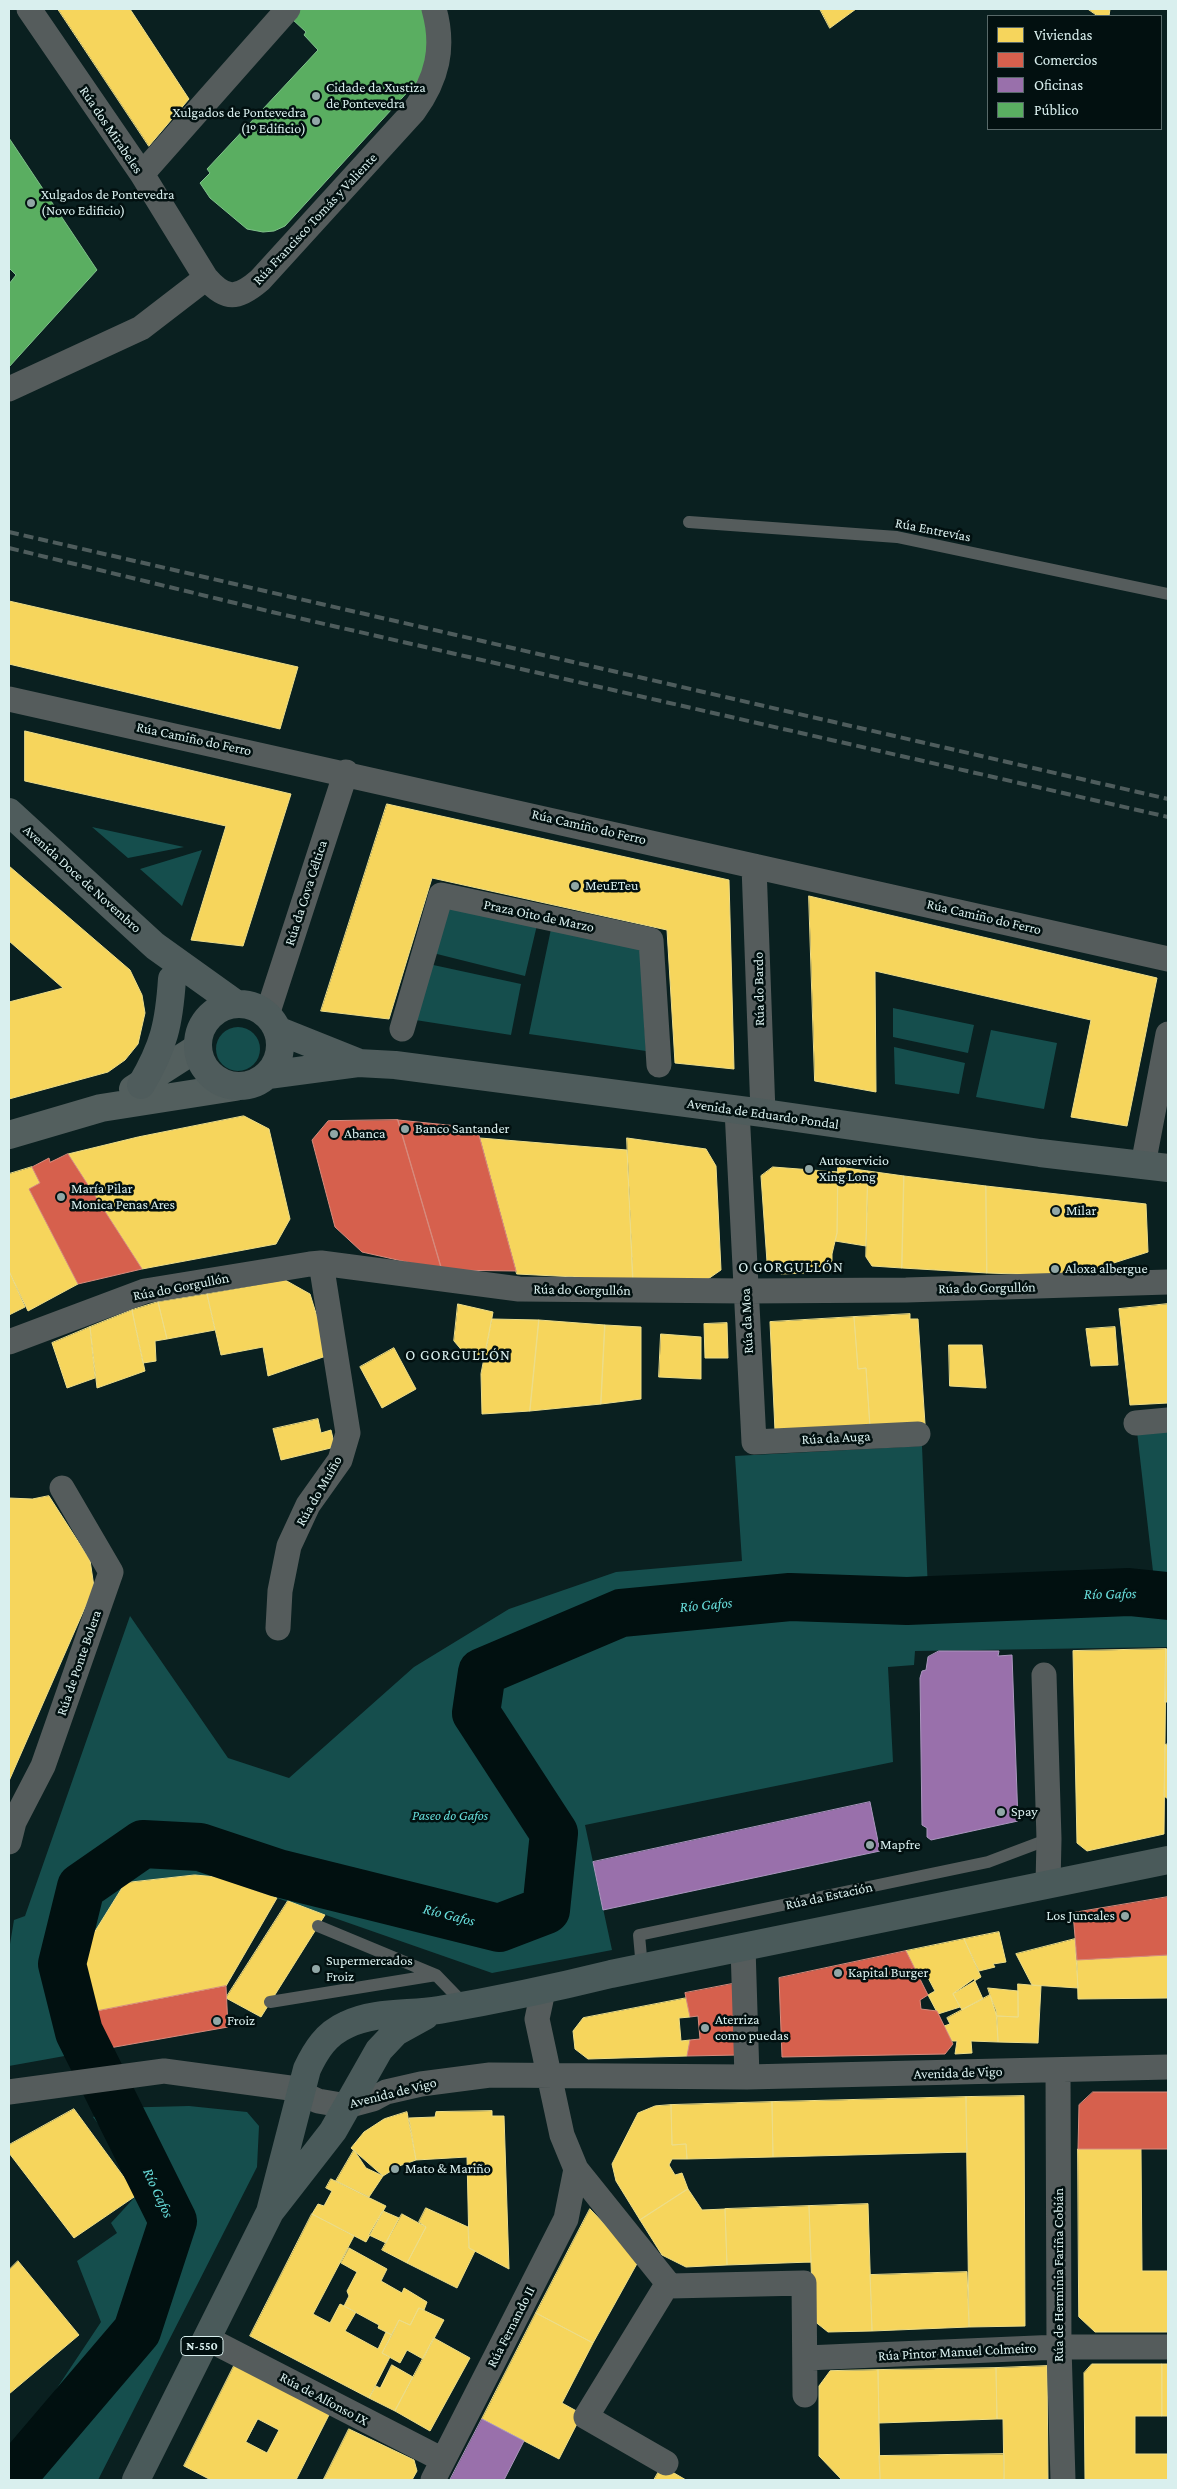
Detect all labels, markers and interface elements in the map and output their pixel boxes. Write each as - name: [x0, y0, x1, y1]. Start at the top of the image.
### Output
- legend: [987, 15, 1162, 130]
- text: Viviendas: [1034, 27, 1093, 43]
- text: Comercios: [1034, 52, 1097, 68]
- text: Oficinas: [1034, 77, 1083, 93]
- place label: Cidade da Xustiza de Pontevedra: [326, 80, 426, 112]
- street label: Rúa dos Mirabeles: [76, 83, 146, 177]
- marker: Cidade da Xustiza de Pontevedra: [310, 90, 322, 102]
- text: Público: [1034, 102, 1079, 118]
- place label: Xulgados de Pontevedra (1º Edificio): [172, 105, 306, 138]
- marker: Xulgados de Pontevedra (1º Edificio): [310, 115, 322, 127]
- street label: Rúa Francisco Tomás y Valiente: [249, 149, 381, 289]
- place label: Xulgados de Pontevedra (Novo Edificio): [41, 187, 175, 220]
- marker: Xulgados de Pontevedra (Novo Edificio): [25, 197, 37, 209]
- street label: Rúa Entrevías: [894, 514, 972, 546]
- street label: Rúa Camiño do Ferro: [135, 719, 253, 759]
- street label: Rúa Camiño do Ferro: [530, 806, 648, 848]
- street label: Avenida Doce de Novembro: [19, 821, 145, 937]
- street label: Rúa da Cova Céltica: [281, 838, 331, 948]
- place label: MeuETeu: [585, 878, 638, 894]
- marker: MeuETeu: [569, 880, 581, 892]
- street label: Praza Oito de Marzo: [482, 896, 596, 936]
- street label: Rúa Camiño do Ferro: [925, 896, 1043, 938]
- street label: Rúa do Bardo: [750, 952, 768, 1026]
- street label: Avenida de Eduardo Pondal: [686, 1095, 840, 1133]
- place label: Banco Santander: [415, 1121, 510, 1137]
- marker: Banco Santander: [399, 1123, 411, 1135]
- place label: Abanca: [344, 1126, 385, 1142]
- marker: Abanca: [328, 1128, 340, 1140]
- place label: Autoservicio Xing Long: [819, 1153, 889, 1186]
- marker: Autoservicio Xing Long: [803, 1163, 815, 1175]
- place label: María Pilar Monica Penas Ares: [71, 1181, 175, 1214]
- marker: María Pilar Monica Penas Ares: [55, 1191, 67, 1203]
- place label: Milar: [1066, 1203, 1096, 1219]
- marker: Milar: [1050, 1205, 1062, 1217]
- district label: O GORGULLÓN: [737, 1258, 845, 1276]
- place label: Aloxa albergue: [1065, 1261, 1148, 1277]
- marker: Aloxa albergue: [1049, 1263, 1061, 1275]
- street label: Rúa do Gorgullón: [131, 1269, 231, 1305]
- street label: Rúa do Gorgullón: [938, 1279, 1036, 1297]
- street label: Rúa do Gorgullón: [533, 1281, 631, 1299]
- street label: Rúa da Moa: [737, 1288, 757, 1354]
- district label: O GORGULLÓN: [404, 1346, 512, 1364]
- street label: Rúa da Auga: [801, 1428, 871, 1448]
- street label: Rúa do Muíño: [292, 1453, 346, 1529]
- water label: Río Gafos: [1083, 1585, 1137, 1603]
- water label: Río Gafos: [679, 1594, 733, 1616]
- street label: Rúa de Ponte Bolera: [53, 1608, 105, 1718]
- place label: Spay: [1011, 1804, 1038, 1820]
- marker: Spay: [995, 1806, 1007, 1818]
- park label: Paseo do Gafos: [412, 1808, 488, 1824]
- place label: Mapfre: [880, 1837, 920, 1853]
- marker: Mapfre: [864, 1839, 876, 1851]
- street label: Rúa da Estación: [784, 1879, 874, 1913]
- water label: Río Gafos: [421, 1900, 477, 1930]
- place label: Los Juncales: [1046, 1908, 1115, 1924]
- marker: Los Juncales: [1119, 1910, 1131, 1922]
- place label: Supermercados Froiz: [326, 1953, 413, 1985]
- marker: Supermercados Froiz: [310, 1963, 322, 1975]
- place label: Kapital Burger: [848, 1965, 928, 1981]
- marker: Kapital Burger: [832, 1967, 844, 1979]
- place label: Aterriza como puedas: [715, 2012, 789, 2044]
- place label: Froiz: [227, 2013, 255, 2029]
- marker: Froiz: [211, 2015, 223, 2027]
- marker: Aterriza como puedas: [699, 2022, 711, 2034]
- street label: Avenida de Vigo: [913, 2063, 1003, 2083]
- street label: Avenida de Vigo: [348, 2074, 438, 2112]
- place label: Mato & Mariño: [405, 2161, 491, 2177]
- marker: Mato & Mariño: [389, 2163, 401, 2175]
- water label: Río Gafos: [139, 2165, 177, 2221]
- street label: Rúa de Herminia Fariña Cobián: [1051, 2188, 1067, 2362]
- street label: Rúa Fernando II: [483, 2284, 539, 2370]
- road number: N-550: [181, 2336, 223, 2356]
- street label: Rúa Pintor Manuel Colmeiro: [877, 2339, 1037, 2365]
- street label: Rúa de Alfonso IX: [277, 2369, 371, 2429]

